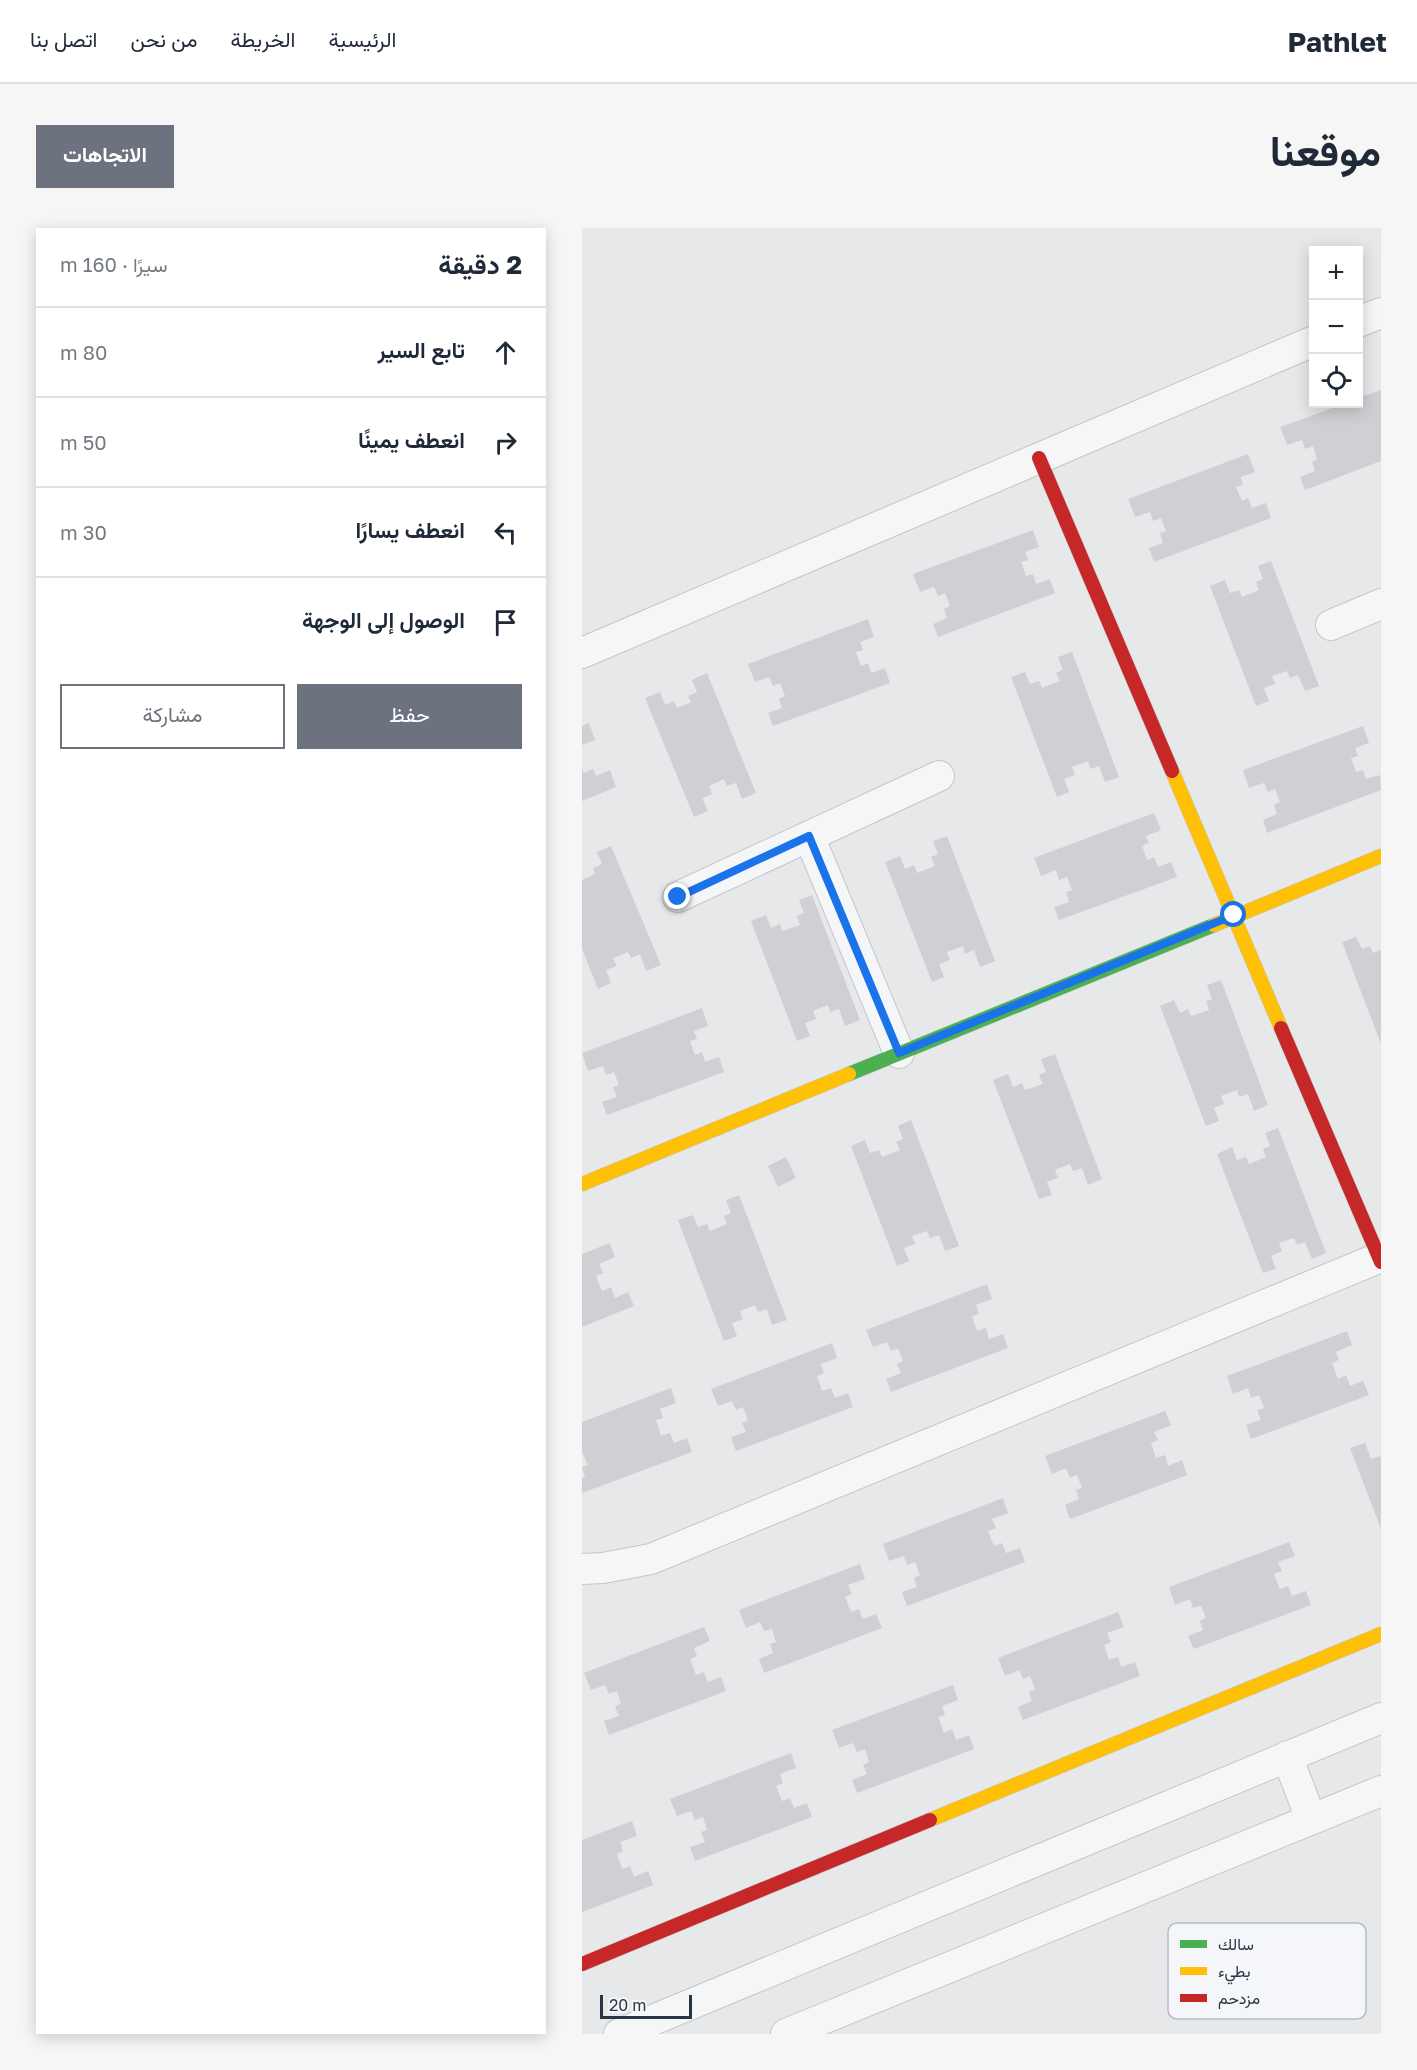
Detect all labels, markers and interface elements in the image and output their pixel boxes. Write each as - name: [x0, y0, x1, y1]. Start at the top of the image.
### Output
- text: Pathlet: [1287, 25, 1387, 58]
- text: اتصل بنا: [30, 26, 97, 52]
- text: من نحن: [130, 26, 198, 52]
- text: الخريطة: [231, 26, 295, 52]
- text: الرئيسية: [328, 26, 396, 52]
- button: الاتجاهات: [36, 125, 174, 188]
- text: موقعنا: [1270, 125, 1381, 175]
- map controls: [1309, 246, 1363, 408]
- button: +: [1309, 246, 1363, 300]
- text: 2 دقيقة: [438, 249, 522, 280]
- text: سيرًا · 160 m: [60, 252, 168, 276]
- button: −: [1309, 300, 1363, 354]
- text: تابع السير: [377, 336, 465, 363]
- icon: ahead: [489, 336, 522, 369]
- text: 80 m: [60, 340, 107, 364]
- button: locate: [1309, 354, 1363, 408]
- text: انعطف يمينًا: [358, 426, 465, 453]
- icon: right: [489, 426, 522, 459]
- text: 50 m: [60, 430, 107, 454]
- text: انعطف يسارًا: [355, 516, 465, 543]
- icon: left: [489, 516, 522, 549]
- text: 30 m: [60, 520, 107, 544]
- text: الوصول إلى الوجهة: [302, 606, 465, 633]
- icon: arrive: [489, 606, 522, 639]
- button: مشاركة: [60, 684, 285, 749]
- button: حفظ: [297, 684, 522, 749]
- route end: [664, 883, 690, 909]
- route start: [1220, 901, 1246, 927]
- legend: [1168, 1923, 1366, 2019]
- text: سالك: [1218, 1934, 1254, 1954]
- text: بطيء: [1218, 1961, 1250, 1985]
- text: مزدحم: [1218, 1988, 1260, 2009]
- scale bar: [600, 1992, 692, 2020]
- text: 20 m: [609, 1995, 646, 2015]

